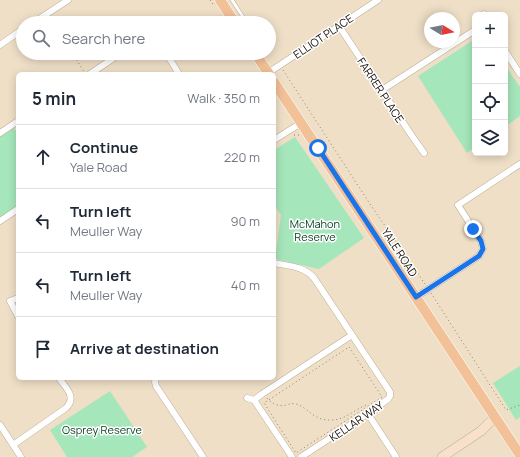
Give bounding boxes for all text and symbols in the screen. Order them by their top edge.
street label: ELLIOT PLACE [290,10,356,62]
north arrow [424,12,460,48]
map controls [472,12,508,156]
button: + [472,12,508,48]
search box [16,16,276,60]
icon: search [30,27,52,49]
text: Search here [62,28,145,49]
button: − [472,48,508,84]
street label: FARRER PLACE [354,55,408,125]
button: locate [472,84,508,120]
text: 5 min [32,87,76,110]
text: Walk · 350 m [187,89,260,107]
button: layers [472,120,508,156]
text: Continue [70,137,138,158]
route start [309,139,327,157]
icon: ahead [32,146,54,168]
text: 220 m [224,148,260,166]
text: Yale Road [70,158,127,176]
text: Turn left [70,201,132,222]
icon: left [32,210,54,232]
text: 90 m [230,212,260,230]
park label: McMahon Reserve [290,216,340,244]
route end [464,220,482,238]
text: Meuller Way [70,222,142,240]
street label: YALE ROAD [379,225,421,279]
text: Turn left [70,265,132,286]
icon: left [32,274,54,296]
text: 40 m [231,276,260,294]
text: Meuller Way [70,286,142,304]
icon: arrive [32,338,54,360]
text: Arrive at destination [70,338,219,359]
street label: KELLAR WAY [326,397,387,445]
park label: Osprey Reserve [62,422,142,437]

